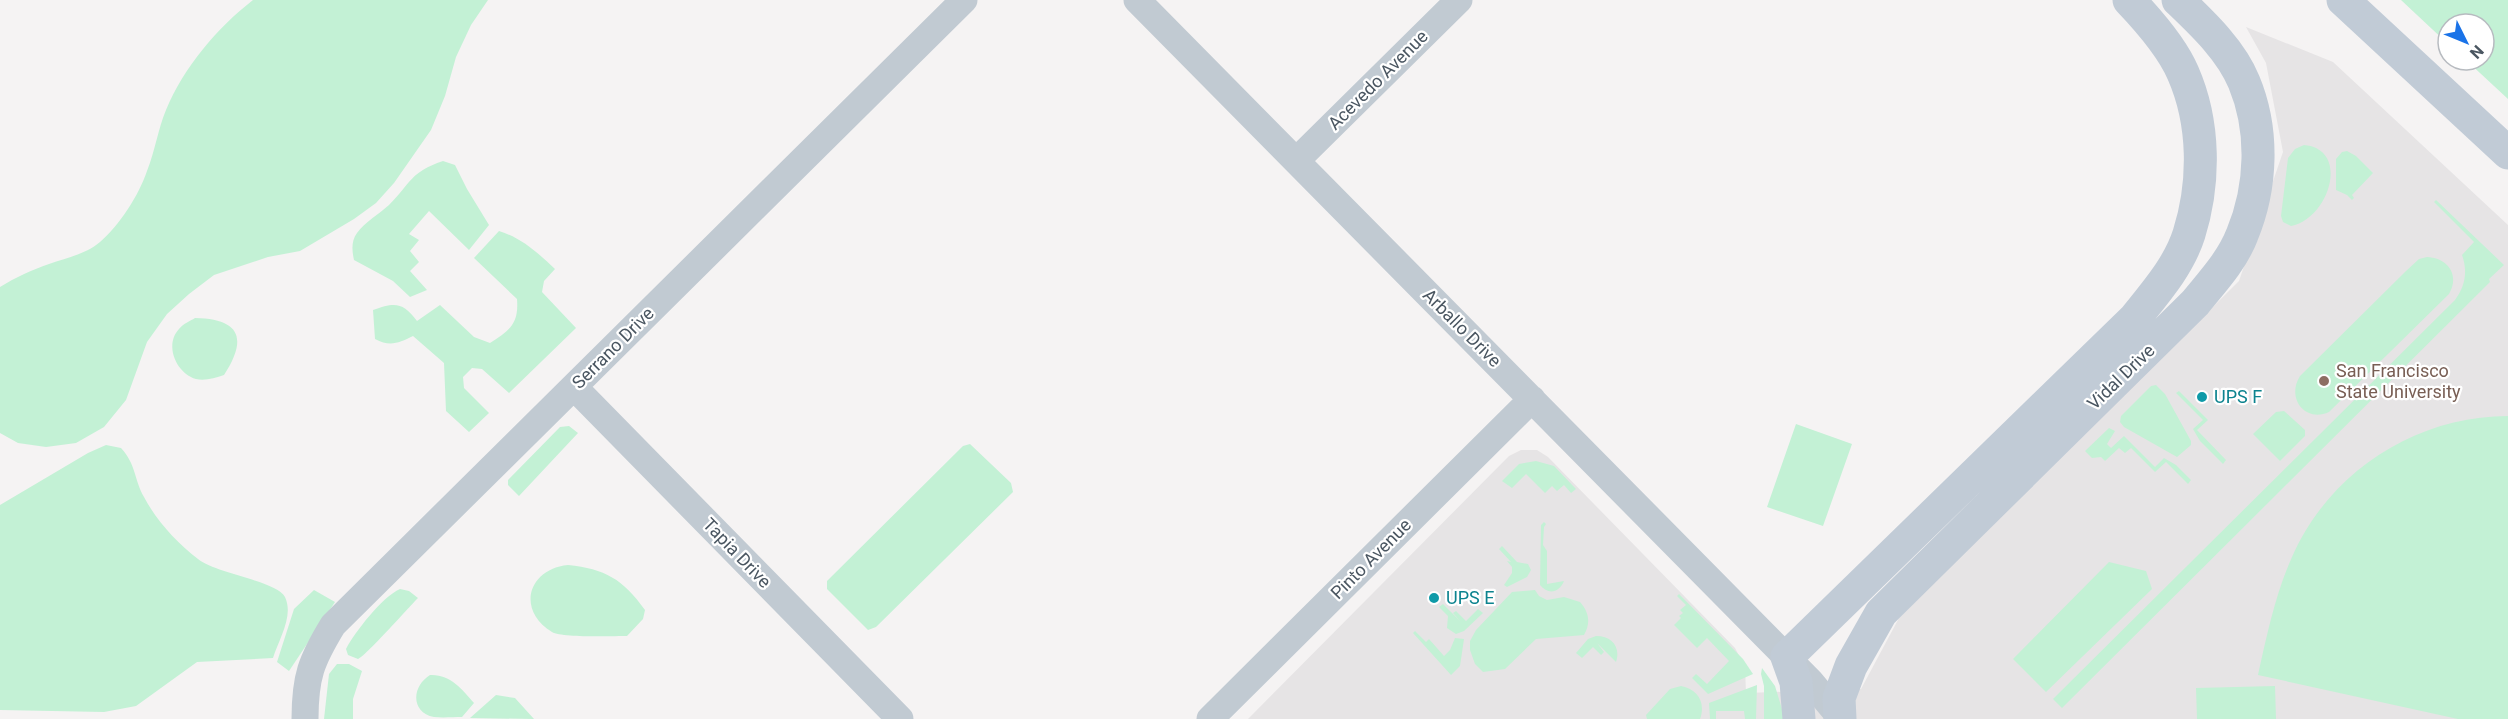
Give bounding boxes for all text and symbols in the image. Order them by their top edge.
north arrow [2436,12,2496,72]
street label: Acevedo Avenue [1323,25,1432,134]
text: N [2466,41,2487,62]
street label: Arballo Drive [1419,284,1506,371]
street label: Serrano Drive [567,302,658,393]
street label: Vidal Drive [2083,340,2159,414]
place label: San Francisco State University [2336,360,2461,402]
marker: San Francisco State University [2317,374,2331,388]
place label: UPS F [2214,386,2262,407]
marker: UPS F [2195,390,2209,404]
street label: Tapia Drive [699,513,776,592]
street label: Pinto Avenue [1326,514,1415,603]
place label: UPS E [1446,587,1494,608]
marker: UPS E [1427,591,1441,605]

